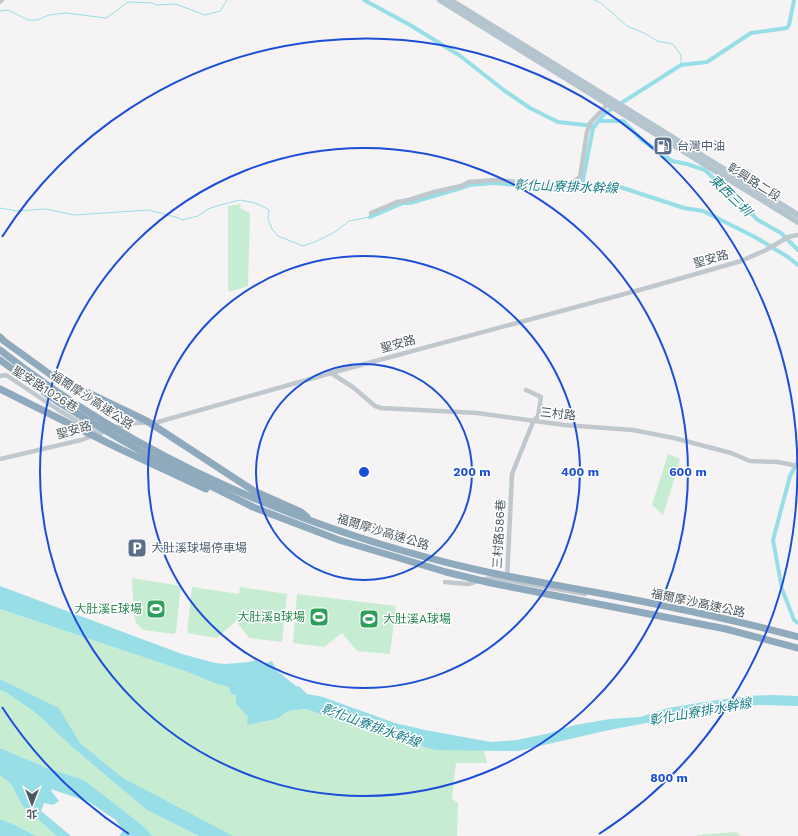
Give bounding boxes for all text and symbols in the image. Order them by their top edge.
fuel station icon: 台灣中油 [652,135,674,157]
place label: 台灣中油 [677,139,725,153]
street label: 彰興路二段 [725,160,783,204]
water label: 東西三圳 [707,172,756,220]
water label: 彰化山寮排水幹線 [514,177,620,196]
street label: 聖安路 [692,247,730,271]
street label: 聖安路 [379,333,417,355]
street label: 聖安路1026巷 [10,363,80,415]
street label: 福爾摩沙高速公路 [48,368,136,432]
street label: 三村路 [539,405,577,423]
street label: 聖安路 [55,418,93,442]
centre of rings [357,465,371,479]
text: 200 m [453,465,491,479]
text: 400 m [561,465,599,479]
text: 600 m [669,465,707,479]
street label: 三村路586巷 [490,499,508,569]
street label: 福爾摩沙高速公路 [335,511,431,553]
parking icon: 大肚溪球場停車場 [126,537,148,559]
place label: 大肚溪球場停車場 [151,541,247,555]
street label: 福爾摩沙高速公路 [650,586,746,620]
sports icon: 大肚溪E球場 [145,598,167,620]
place label: 大肚溪E球場 [74,602,142,616]
sports icon: 大肚溪B球場 [308,606,330,628]
sports icon: 大肚溪A球場 [358,608,380,630]
place label: 大肚溪B球場 [237,610,305,624]
place label: 大肚溪A球場 [383,612,451,626]
water label: 彰化山寮排水幹線 [648,695,755,728]
water label: 彰化山寮排水幹線 [319,701,424,751]
text: 800 m [650,771,688,785]
north arrow [12,784,52,824]
text: 北 [27,807,38,820]

